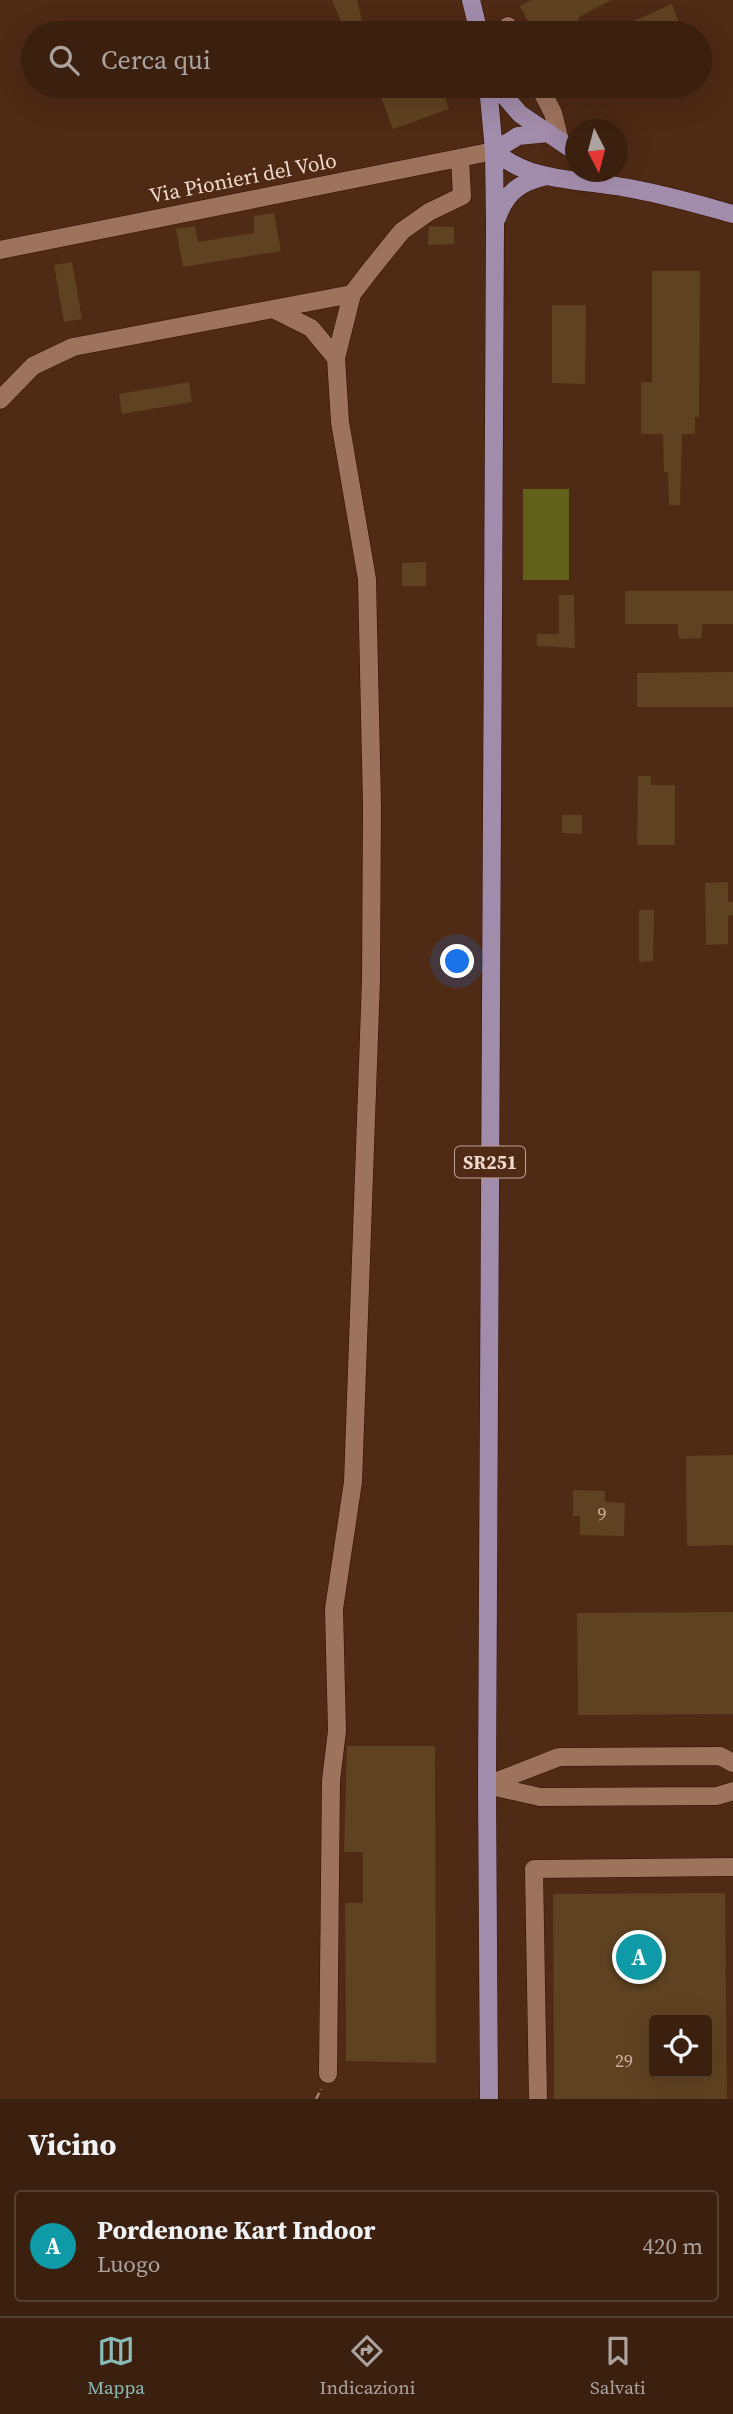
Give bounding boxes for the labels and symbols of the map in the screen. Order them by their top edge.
north arrow [565,119,628,182]
street label: Via Pionieri del Volo [147,145,339,210]
your location [440,944,474,978]
road number: SR251 [455,1146,525,1178]
house number: 9 [598,1501,607,1526]
pin: A [616,1931,662,1983]
house number: 29 [615,2048,633,2073]

